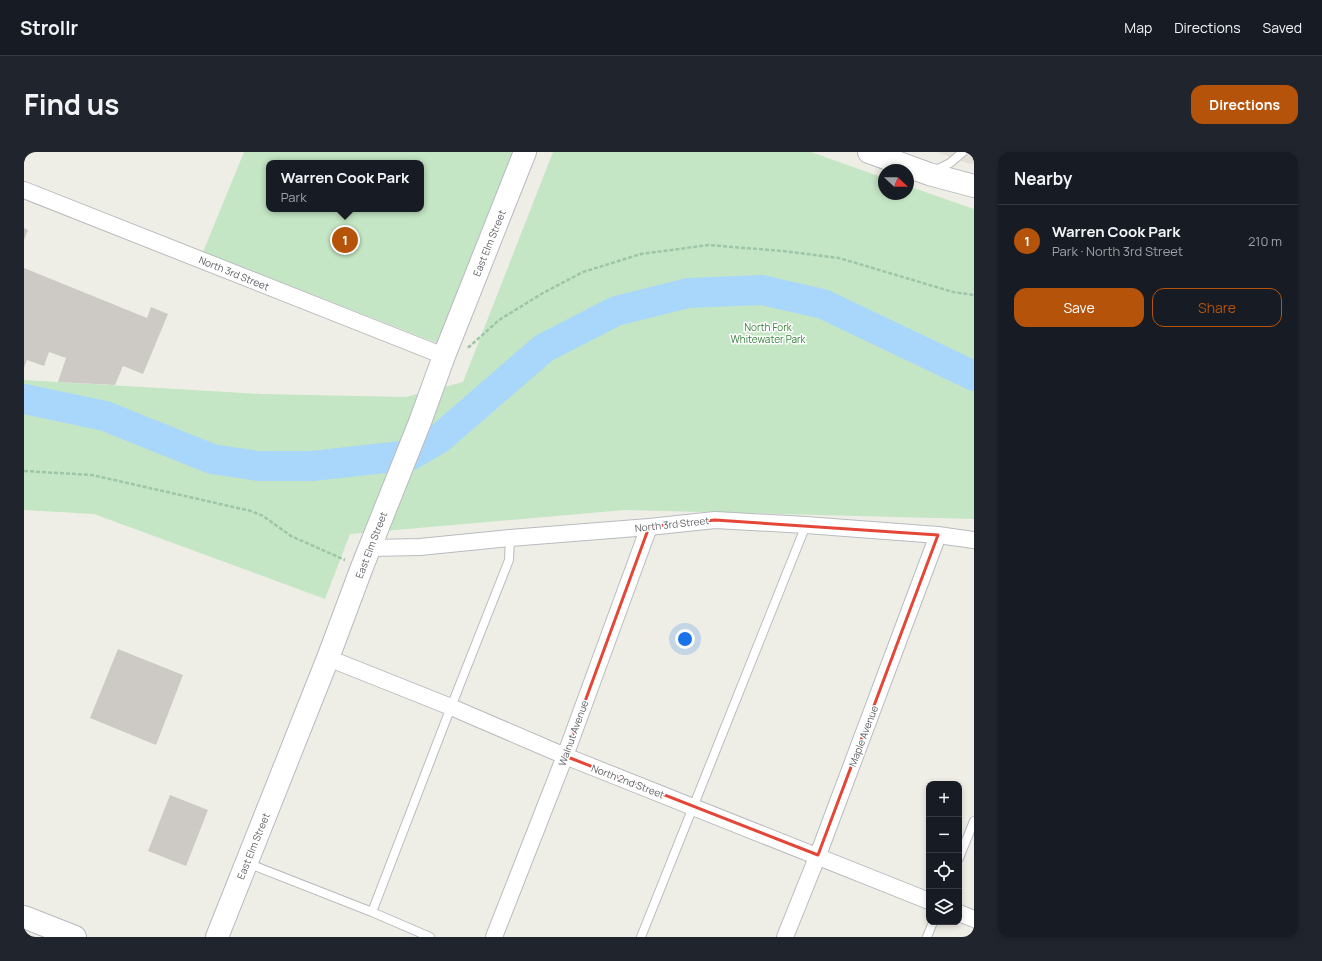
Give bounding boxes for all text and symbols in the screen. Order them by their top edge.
text: Strollr [20,15,78,41]
text: Map [1124,18,1152,37]
text: Directions [1174,18,1241,37]
text: Saved [1263,18,1302,37]
text: Find us [24,85,119,123]
button: Directions [1191,85,1298,124]
popup [266,160,424,212]
north arrow [878,164,914,200]
text: Warren Cook Park [281,167,409,188]
text: Nearby [1014,167,1072,190]
text: Park [281,188,307,206]
street label: East Elm Street [469,208,509,278]
text: Warren Cook Park [1052,221,1180,242]
pin: 1 [332,225,358,255]
text: 1 [1024,232,1030,250]
text: 210 m [1248,232,1282,250]
text: Park · North 3rd Street [1052,242,1183,260]
street label: North 3rd Street [197,253,271,293]
button: Save [1014,288,1144,327]
button: Share [1152,288,1282,327]
park label: North Fork Whitewater Park [730,320,807,346]
street label: East Elm Street [352,510,390,580]
street label: North 3rd Street [634,513,710,535]
your location [675,629,695,649]
street label: Walnut Avenue [555,698,591,768]
street label: Maple Avenue [845,703,881,769]
street label: North 2nd Street [589,761,667,801]
map controls [926,781,962,925]
button: + [926,781,962,817]
street label: East Elm Street [233,811,273,881]
button: − [926,817,962,853]
button: locate [926,853,962,889]
button: layers [926,889,962,925]

